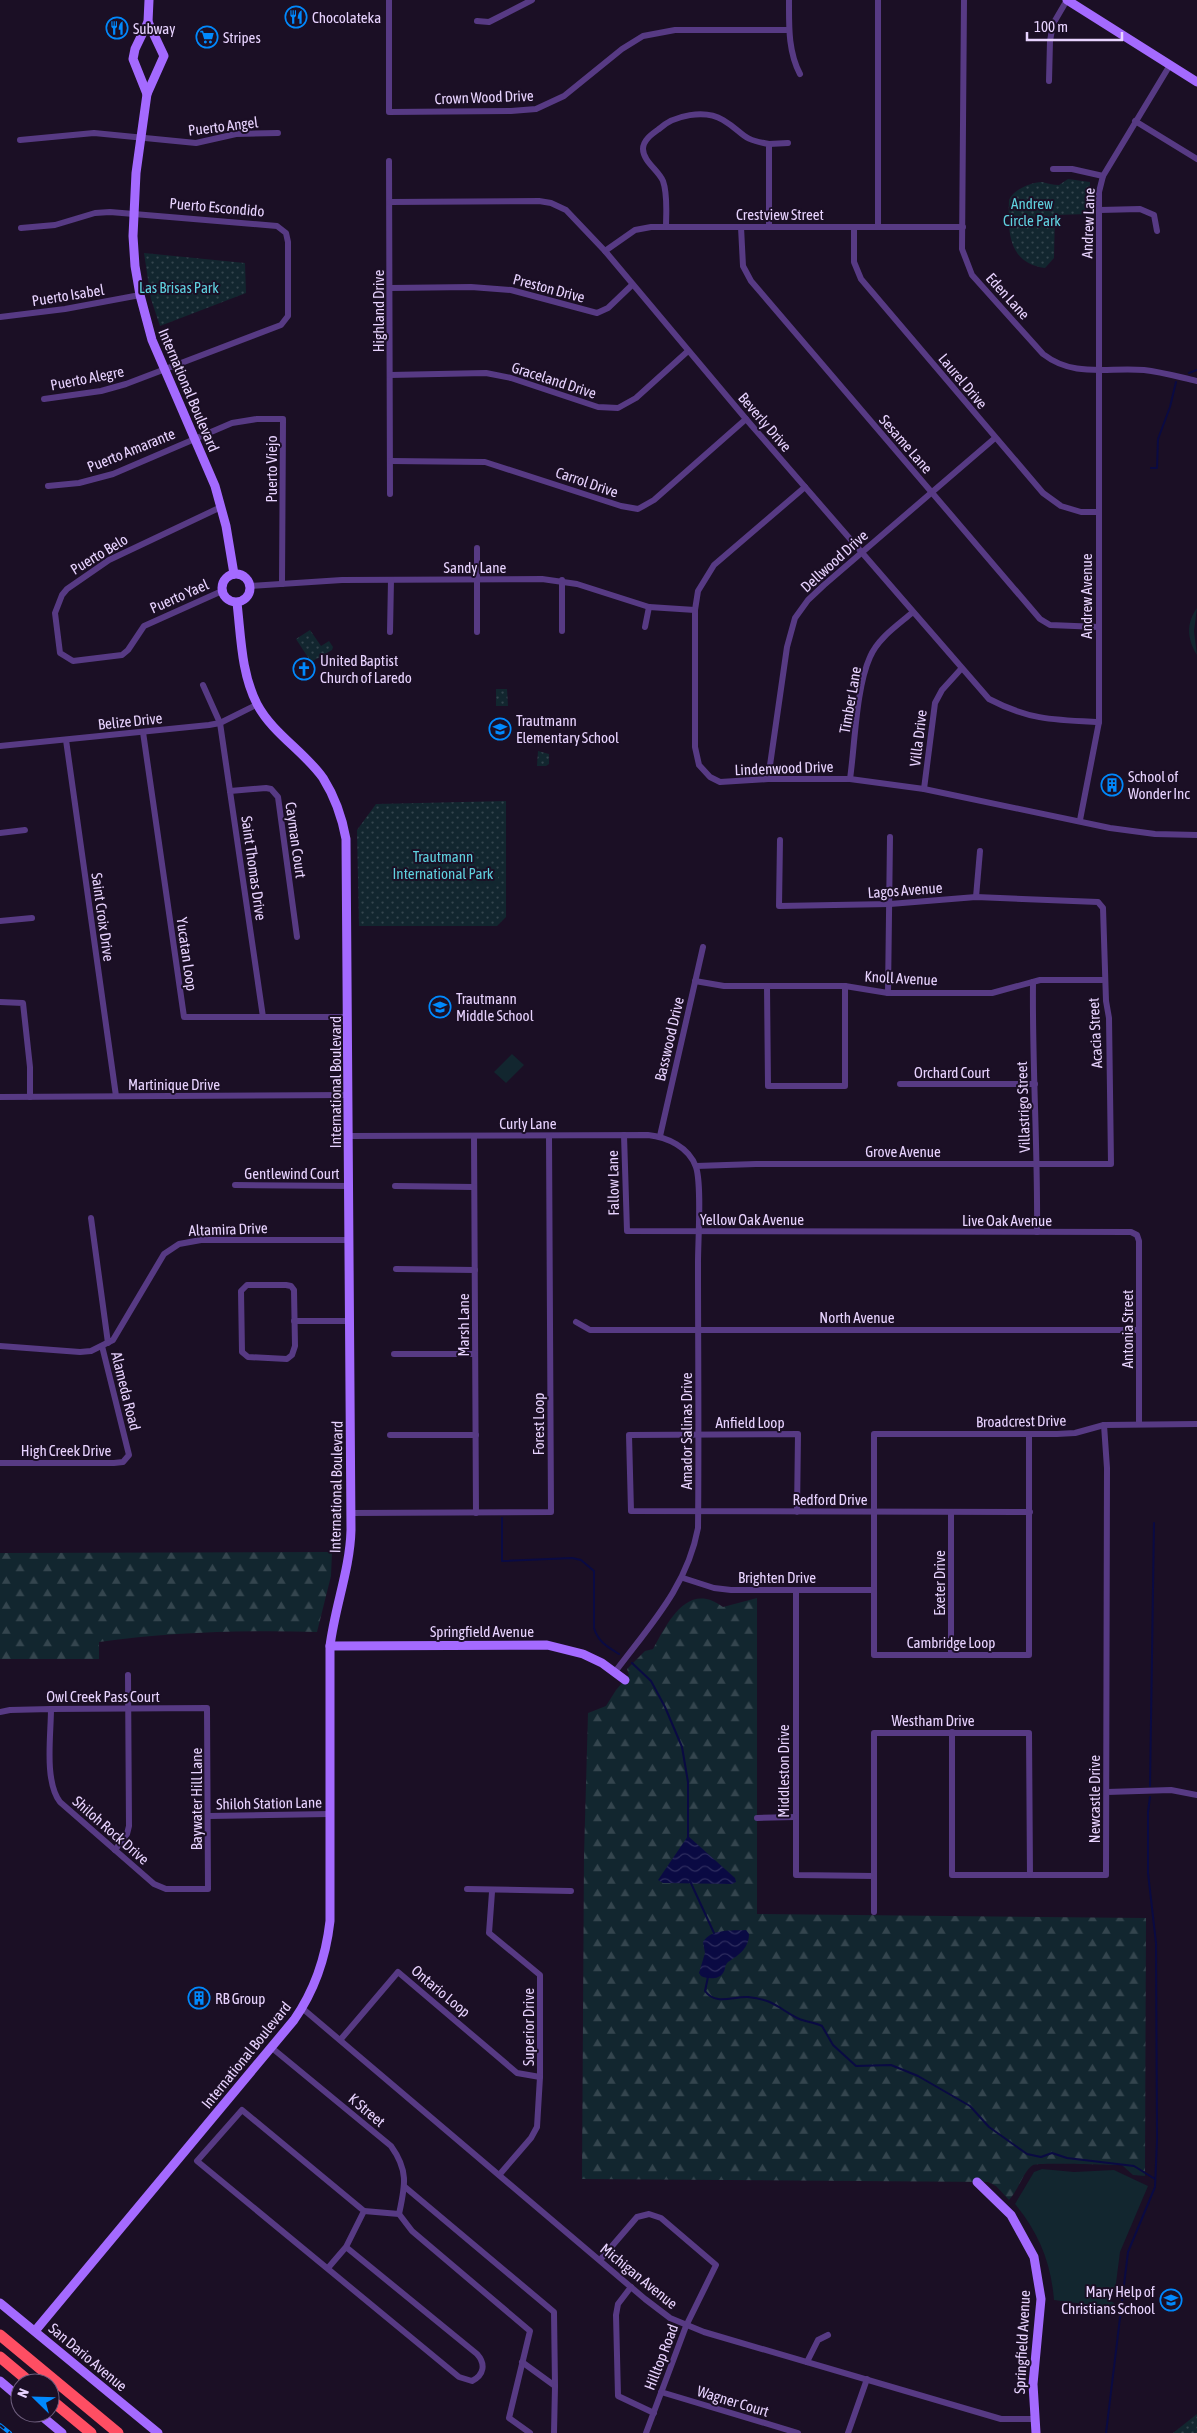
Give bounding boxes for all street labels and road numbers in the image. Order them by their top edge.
street label: Crown Wood Drive [434,87,534,107]
street label: Puerto Angel [187,113,259,139]
street label: Andrew Lane [1078,187,1098,259]
street label: Puerto Escondido [169,194,265,220]
street label: Crestview Street [736,206,824,223]
street label: Eden Lane [983,269,1033,323]
street label: Highland Drive [370,270,387,352]
street label: Preston Drive [511,270,587,306]
street label: Puerto Isabel [31,281,105,309]
street label: International Boulevard [155,326,223,454]
street label: Laurel Drive [935,350,991,412]
street label: Graceland Drive [510,358,599,402]
street label: Puerto Alegre [49,363,125,393]
street label: Beverly Drive [735,389,795,455]
street label: Sesame Lane [876,411,936,477]
street label: Puerto Amarante [84,425,178,475]
street label: Puerto Viejo [263,435,280,503]
street label: Carrol Drive [554,463,621,501]
street label: Dellwood Drive [797,526,871,595]
street label: Puerto Belo [67,530,131,578]
street label: Andrew Avenue [1078,553,1095,639]
street label: Sandy Lane [444,559,507,576]
street label: Puerto Yael [147,576,211,616]
street label: Timber Lane [836,665,864,735]
street label: Belize Drive [97,709,163,733]
street label: Villa Drive [906,709,930,767]
street label: Lindenwood Drive [734,758,834,778]
street label: Cayman Court [282,801,310,879]
street label: Saint Thomas Drive [238,815,270,921]
street label: Saint Croix Drive [88,872,118,963]
street label: Lagos Avenue [867,879,943,901]
street label: Yucatan Loop [173,916,201,992]
street label: Knoll Avenue [864,968,938,988]
street label: Basswood Drive [651,995,687,1083]
street label: Acacia Street [1085,997,1105,1069]
street label: International Boulevard [327,1016,344,1148]
street label: Villastrigo Street [1013,1061,1033,1153]
street label: Orchard Court [914,1064,990,1081]
street label: Martinique Drive [128,1076,220,1093]
street label: Curly Lane [499,1115,557,1132]
street label: Grove Avenue [865,1143,941,1160]
street label: Fallow Lane [604,1150,622,1216]
street label: Gentlewind Court [244,1165,340,1182]
street label: Yellow Oak Avenue [700,1211,804,1228]
street label: Live Oak Avenue [962,1212,1052,1229]
street label: Altamira Drive [188,1219,268,1239]
street label: Antonia Street [1119,1290,1136,1368]
street label: Marsh Lane [455,1293,472,1356]
street label: North Avenue [819,1309,895,1326]
street label: Alameda Road [108,1350,144,1432]
street label: Amador Salinas Drive [678,1372,695,1490]
street label: Forest Loop [530,1393,547,1455]
street label: Broadcrest Drive [976,1412,1066,1430]
street label: Anfield Loop [715,1414,785,1431]
street label: International Boulevard [326,1421,346,1553]
street label: High Creek Drive [21,1442,111,1459]
street label: Redford Drive [792,1491,868,1508]
street label: Exeter Drive [931,1550,948,1616]
street label: Brighten Drive [738,1569,816,1586]
street label: Springfield Avenue [430,1623,534,1640]
street label: Cambridge Loop [907,1634,995,1651]
street label: Owl Creek Pass Court [46,1688,160,1705]
street label: Westham Drive [891,1712,975,1729]
street label: Middleston Drive [775,1724,792,1818]
street label: Baywater Hill Lane [188,1748,205,1850]
street label: Newcastle Drive [1086,1755,1103,1843]
street label: Shiloh Rock Drive [70,1792,153,1868]
street label: Shiloh Station Lane [216,1794,322,1812]
street label: Ontario Loop [408,1962,474,2020]
street label: Superior Drive [520,1988,537,2066]
street label: International Boulevard [198,1998,294,2112]
street label: K Street [345,2090,389,2130]
street label: Michigan Avenue [597,2240,681,2312]
street label: Springfield Avenue [1011,2289,1033,2394]
street label: San Dario Avenue [46,2319,131,2395]
street label: Hilltop Road [641,2322,681,2392]
street label: Wagner Court [695,2382,771,2420]

